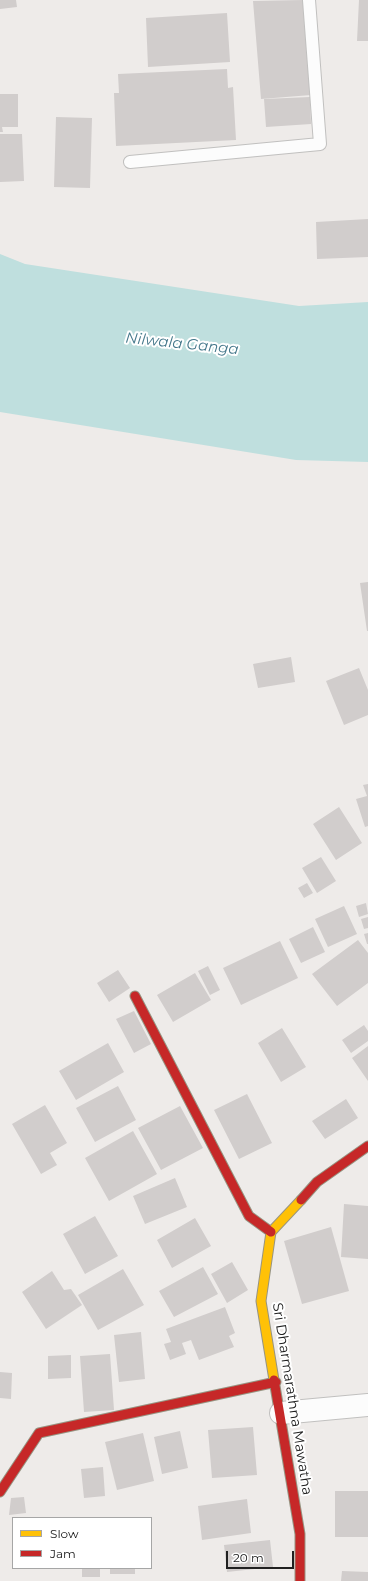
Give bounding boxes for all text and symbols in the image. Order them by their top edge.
water label: Nilwala Ganga [124,329,240,359]
street label: Sri Dharmarathna Mawatha [268,1302,316,1496]
legend [12,1517,152,1569]
text: Slow [50,1526,79,1541]
scale bar [228,1543,296,1569]
text: Jam [50,1546,76,1561]
text: 20 m [233,1550,264,1565]

